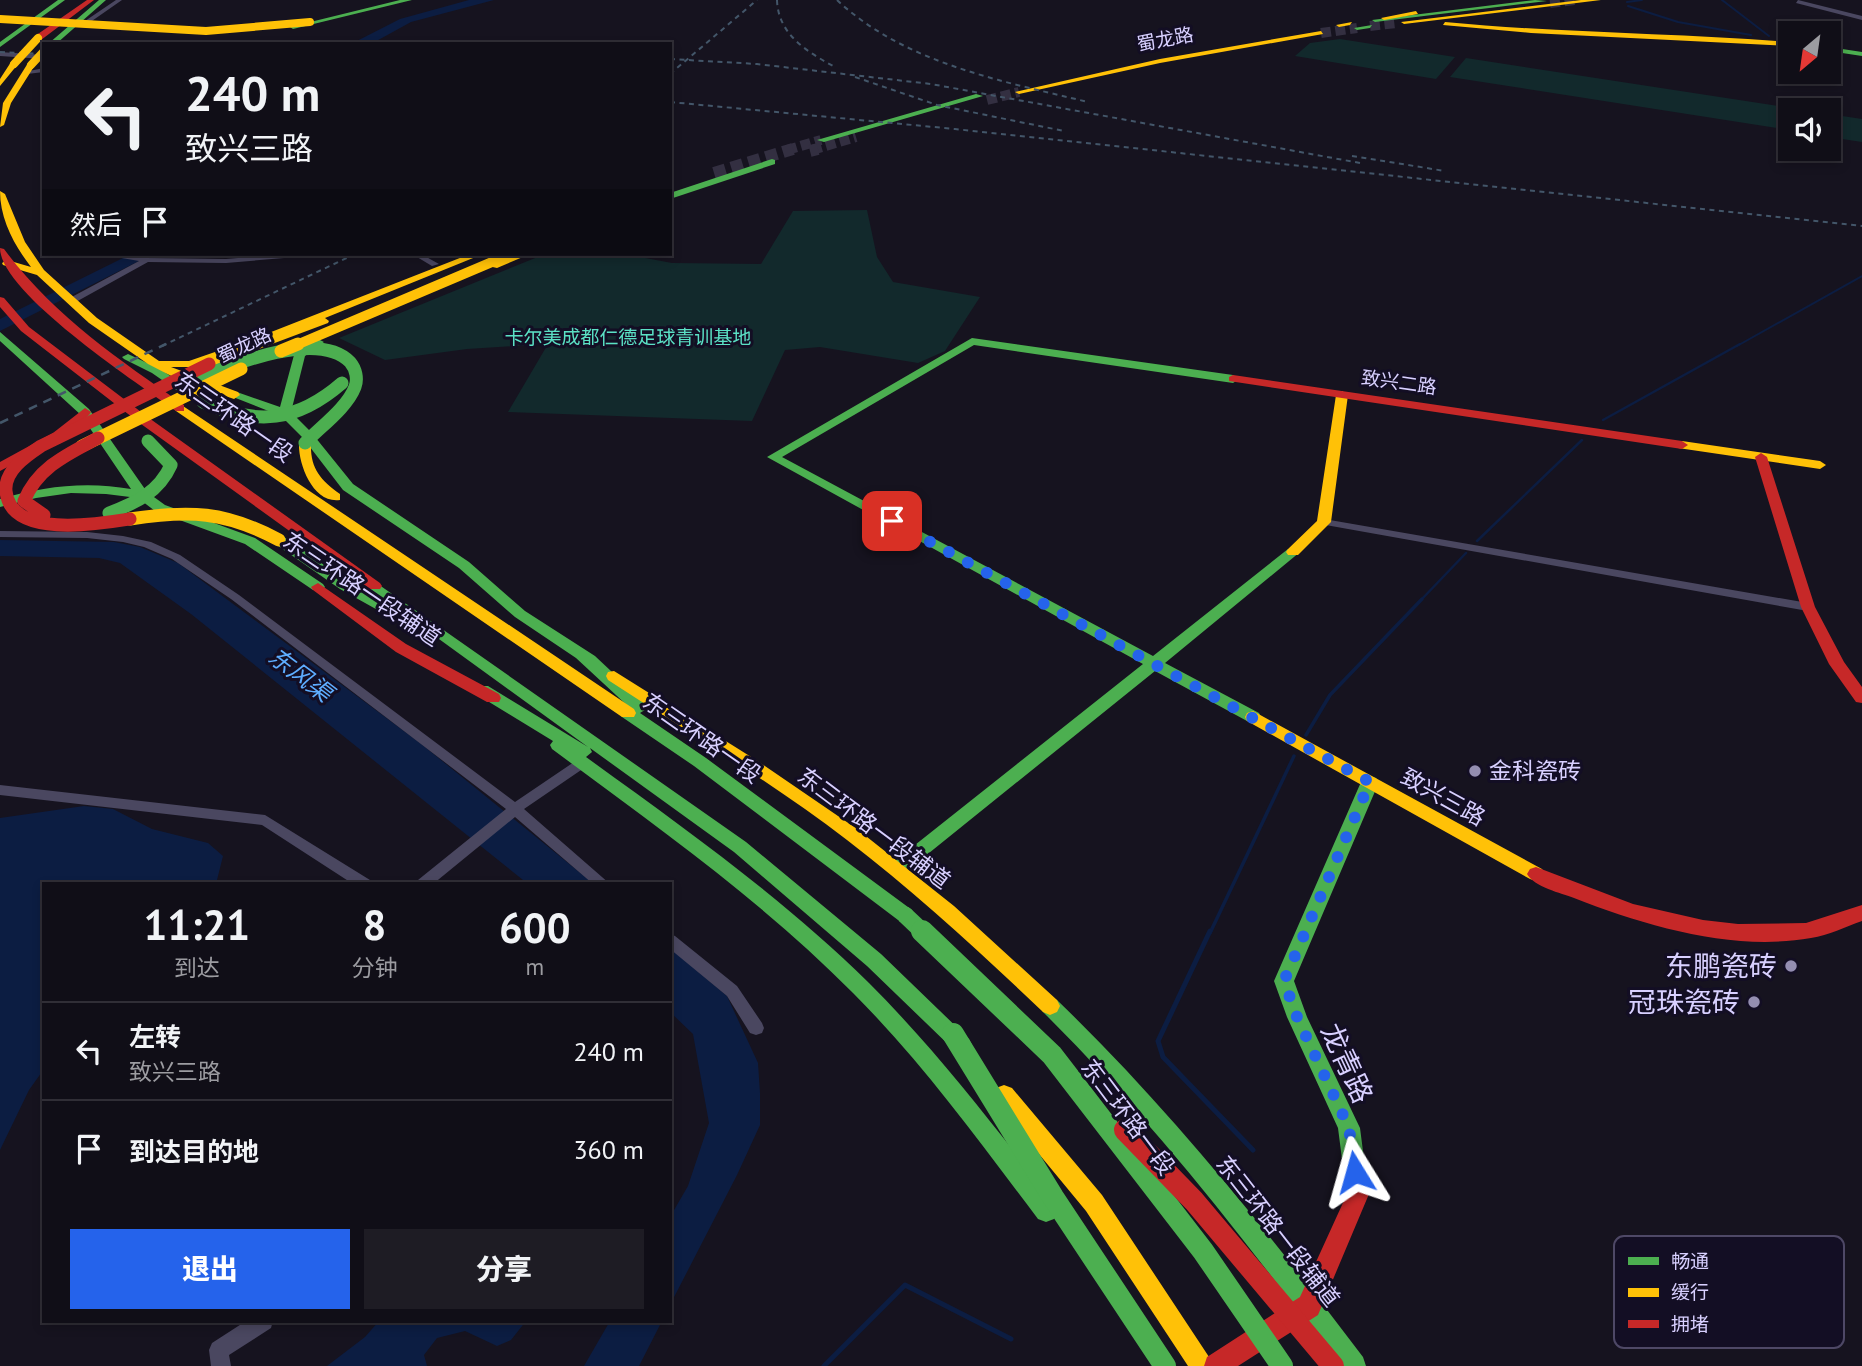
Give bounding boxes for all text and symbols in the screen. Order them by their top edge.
north arrow [1778,21,1841,84]
map controls [1778,21,1841,161]
street label: 蜀龙路 [1135,22,1195,56]
text: 240 m [185,61,320,125]
icon: left [70,70,161,161]
button: sound [1778,98,1841,161]
text: 致兴三路 [185,127,313,169]
icon: arrive [136,203,174,241]
text: 然后 [70,208,122,241]
street label: 蜀龙路 [213,322,275,368]
park label: 卡尔美成都仁德足球青训基地 [504,325,752,349]
street label: 东三环路一段 [169,365,299,468]
street label: 致兴二路 [1360,365,1438,399]
pin [862,491,922,551]
icon: arrive [873,502,911,540]
street label: 东三环路一段辅道 [278,525,447,652]
water label: 东风渠 [262,641,341,710]
street label: 东三环路一段 [637,686,767,789]
place label: 金科瓷砖 [1489,756,1581,785]
street label: 东三环路一段辅道 [792,761,957,895]
street label: 致兴三路 [1396,762,1491,832]
marker: 金科瓷砖 [1467,763,1483,779]
text: 11:21 [143,897,250,952]
text: 8 [363,897,386,952]
text: 600 [499,900,570,955]
place label: 东鹏瓷砖 [1665,947,1777,984]
text: m [525,952,544,981]
text: 到达 [174,953,220,982]
text: 分钟 [352,953,398,982]
marker: 东鹏瓷砖 [1783,958,1799,974]
place label: 冠珠瓷砖 [1628,983,1740,1020]
marker: 冠珠瓷砖 [1746,994,1762,1010]
street label: 龙青路 [1313,1017,1382,1109]
text: 左转 [129,1020,181,1053]
icon: left [70,1032,108,1070]
text: 240 m [573,1035,644,1068]
street label: 东三环路一段 [1075,1053,1182,1181]
text: 致兴三路 [129,1057,221,1086]
icon: arrive [70,1130,108,1168]
text: 360 m [573,1133,644,1166]
text: 到达目的地 [129,1135,259,1168]
position arrow [1318,1135,1392,1209]
street label: 东三环路一段辅道 [1210,1149,1346,1312]
button: 退出 [70,1229,350,1309]
button: 分享 [364,1229,644,1309]
legend [1614,1236,1844,1348]
text: 畅通 [1671,1249,1709,1273]
text: 缓行 [1671,1280,1709,1304]
text: 拥堵 [1671,1312,1709,1336]

